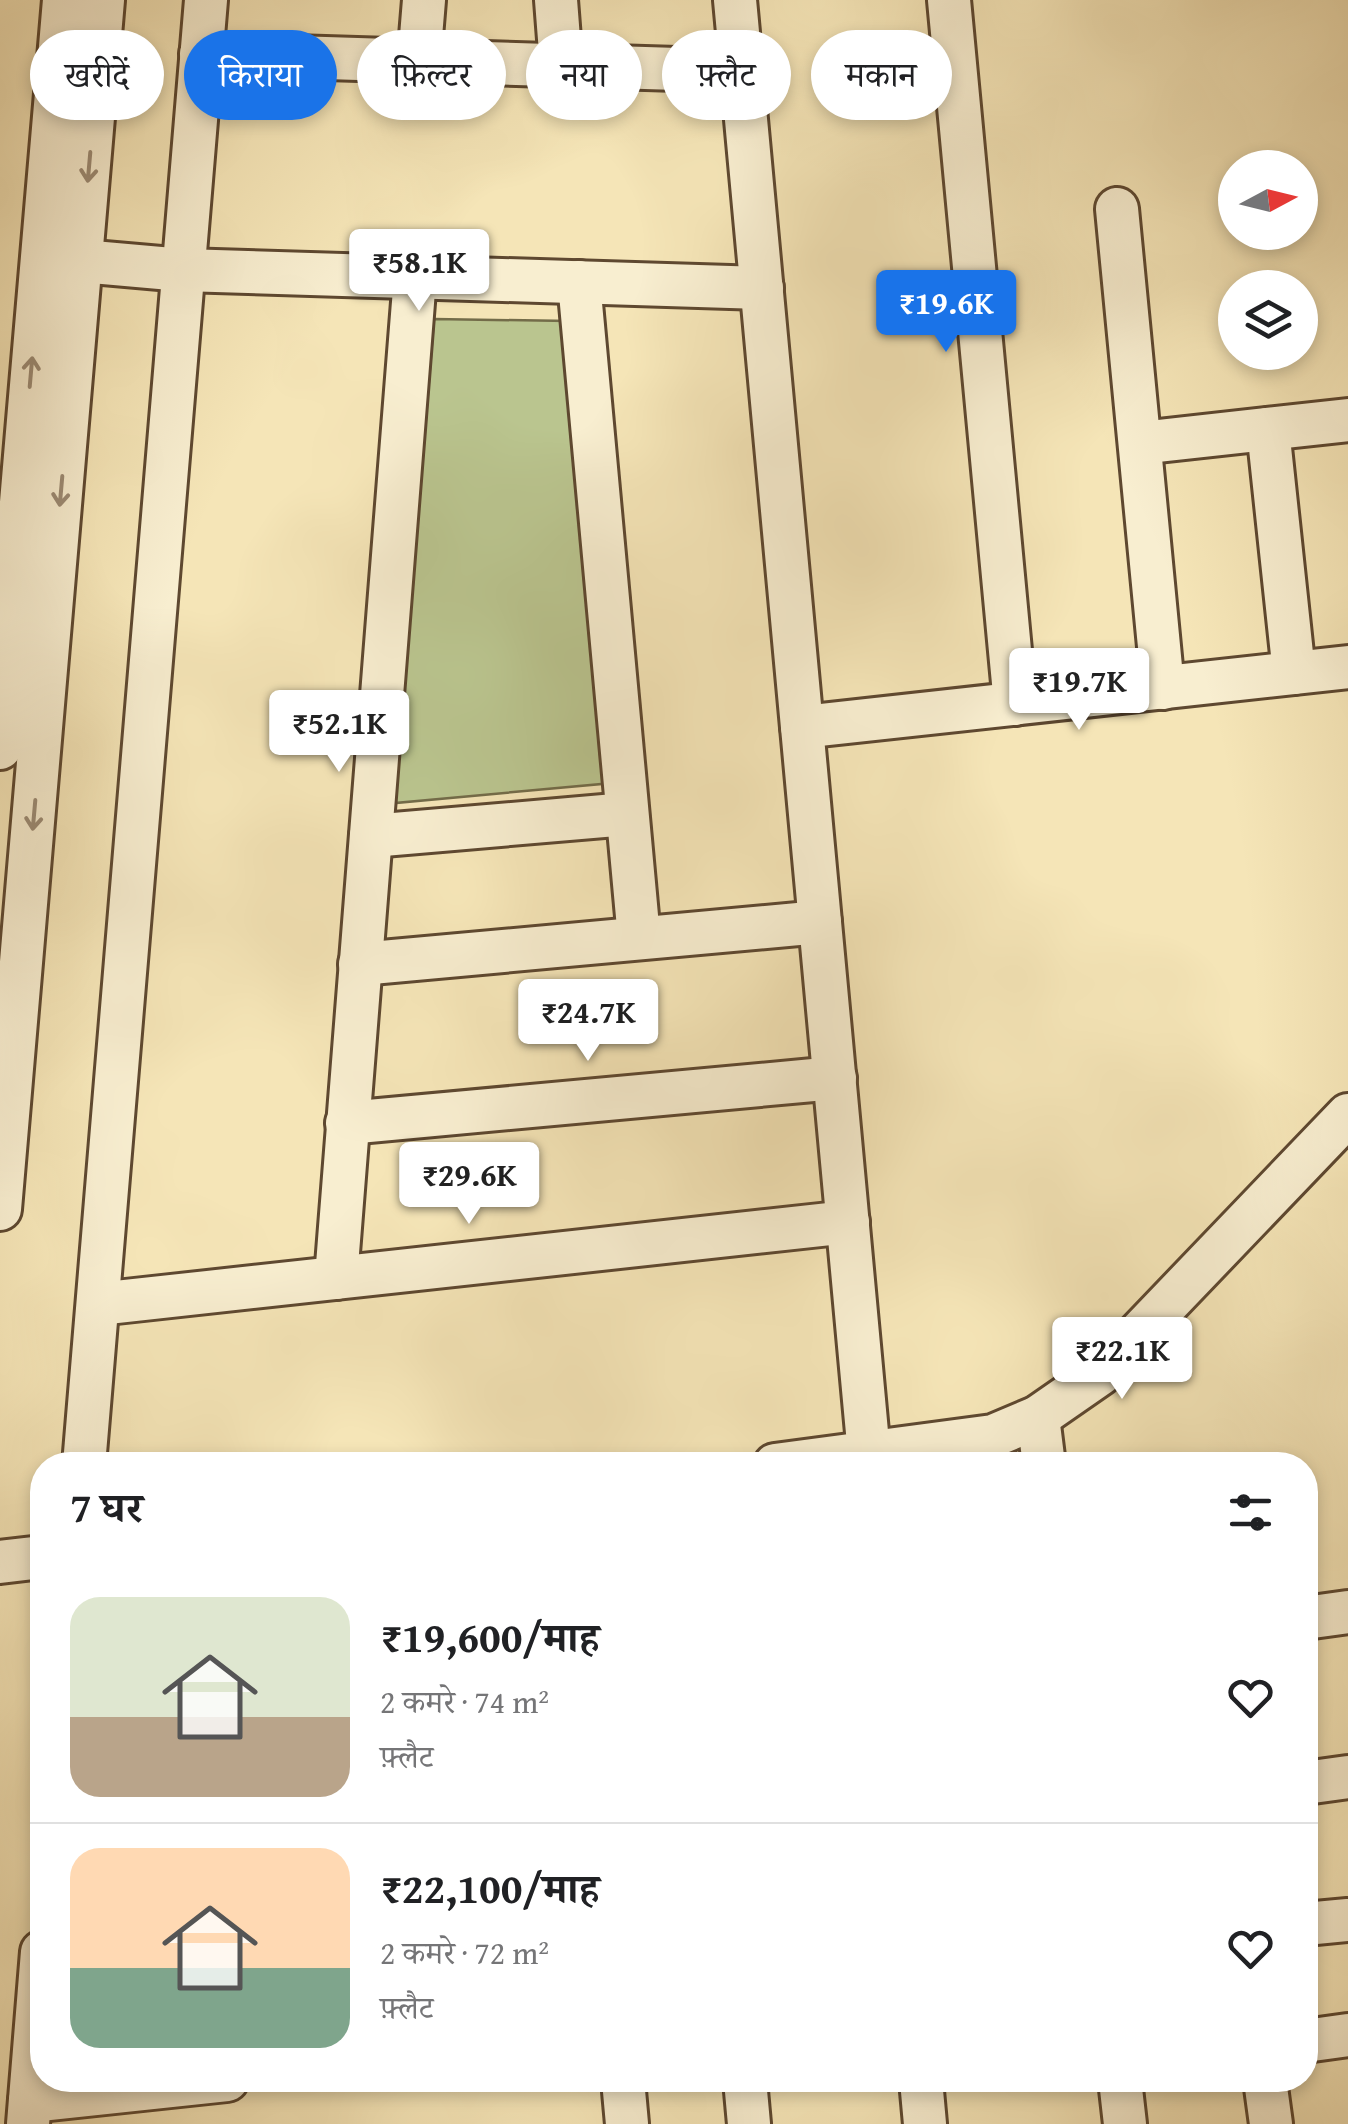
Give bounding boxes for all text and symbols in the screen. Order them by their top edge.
chip: खरीदें [30,30,164,120]
chip: किराया [184,30,337,120]
chip: फ़िल्टर [357,30,506,120]
chip: नया [526,30,642,120]
chip: फ़्लैट [662,30,791,120]
chip: मकान [811,30,952,120]
one-way arrow [79,150,98,182]
north arrow [1218,150,1318,250]
map controls [1218,150,1318,370]
pin: ₹58.1K [338,229,500,314]
text: ₹58.1K [371,238,467,285]
pin: ₹19.6K [865,270,1027,355]
button: layers [1218,270,1318,370]
text: ₹19.6K [898,279,994,326]
one-way arrow [22,356,41,389]
one-way arrow [52,474,71,506]
pin: ₹19.7K [998,648,1160,733]
text: ₹19.7K [1031,657,1127,704]
pin: ₹52.1K [258,690,420,775]
text: ₹52.1K [291,699,387,746]
one-way arrow [24,798,43,830]
pin: ₹24.7K [507,979,669,1064]
text: ₹24.7K [540,988,636,1035]
pin: ₹29.6K [388,1142,550,1227]
text: ₹29.6K [421,1151,517,1198]
pin: ₹22.1K [1041,1317,1203,1402]
text: ₹22.1K [1074,1326,1170,1373]
text: 7 घर [70,1476,143,1537]
icon: filters [1223,1485,1278,1540]
text: ₹19,600/माह [380,1606,599,1667]
icon: home [150,1637,270,1757]
icon: heart [1223,1670,1278,1725]
text: 2 कमरे · 74 m² [380,1678,549,1725]
text: फ़्लैट [380,1733,433,1780]
text: ₹22,100/माह [380,1857,599,1918]
icon: home [150,1888,270,2008]
icon: heart [1223,1921,1278,1976]
text: 2 कमरे · 72 m² [380,1929,549,1976]
text: फ़्लैट [380,1984,433,2031]

